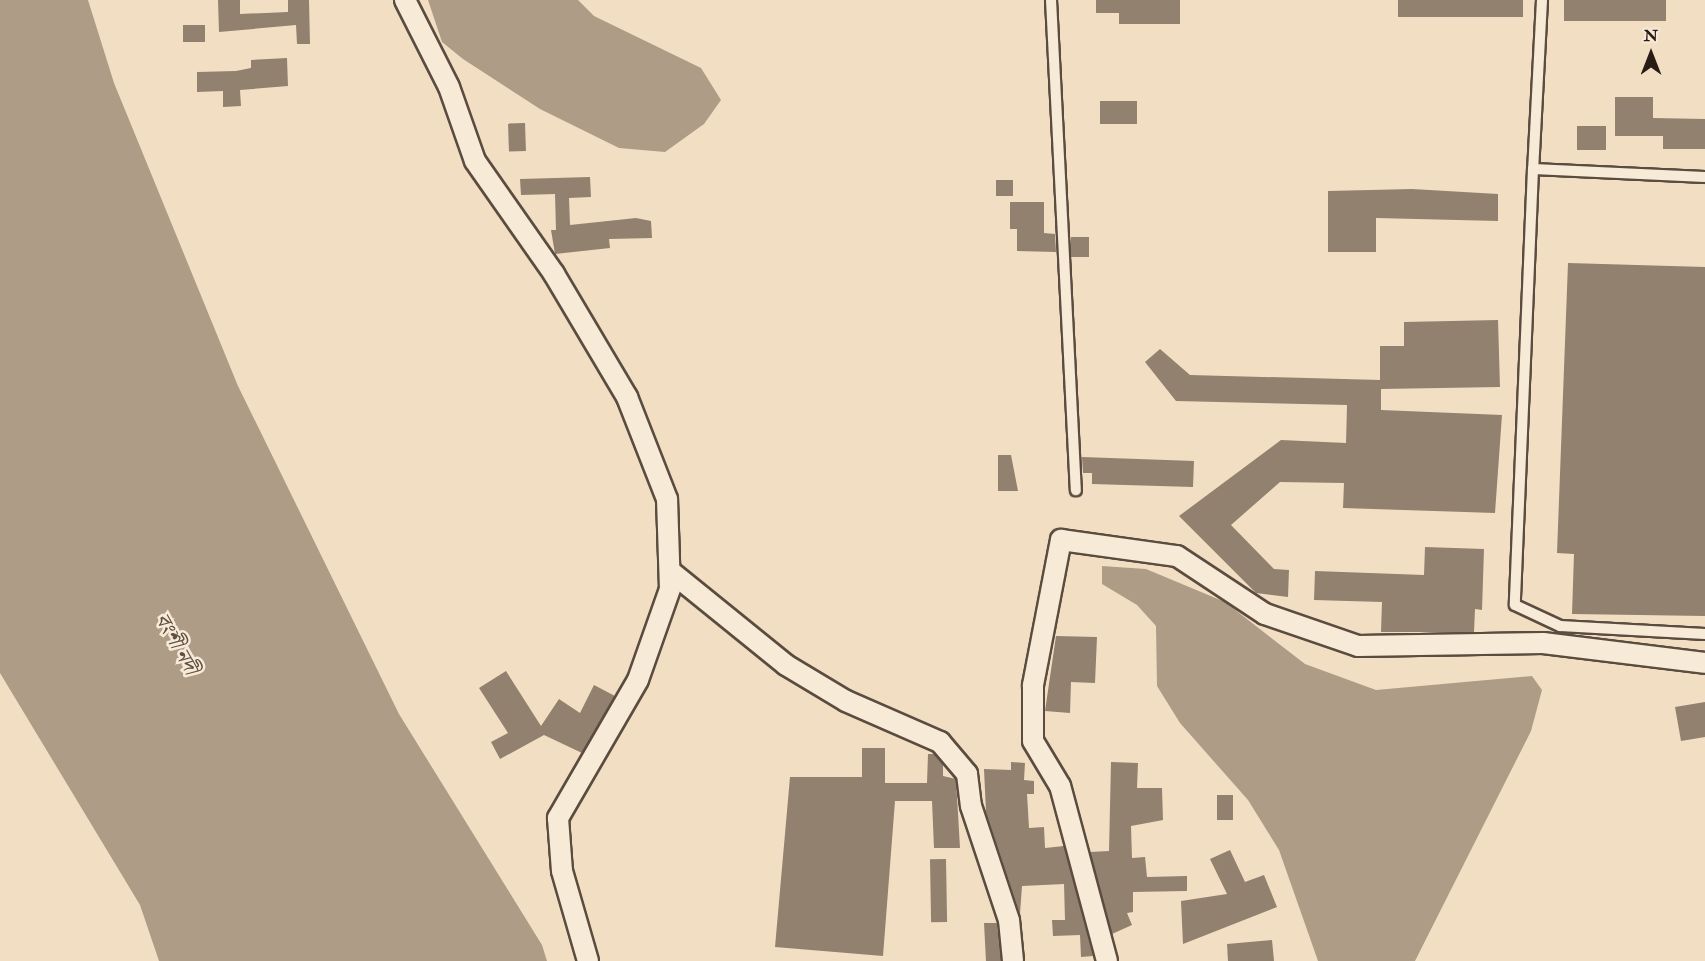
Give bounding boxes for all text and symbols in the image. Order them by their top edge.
north arrow [1621,24,1681,84]
text: N [1644,26,1658,46]
water label: বংশী নদী [149,609,203,679]

